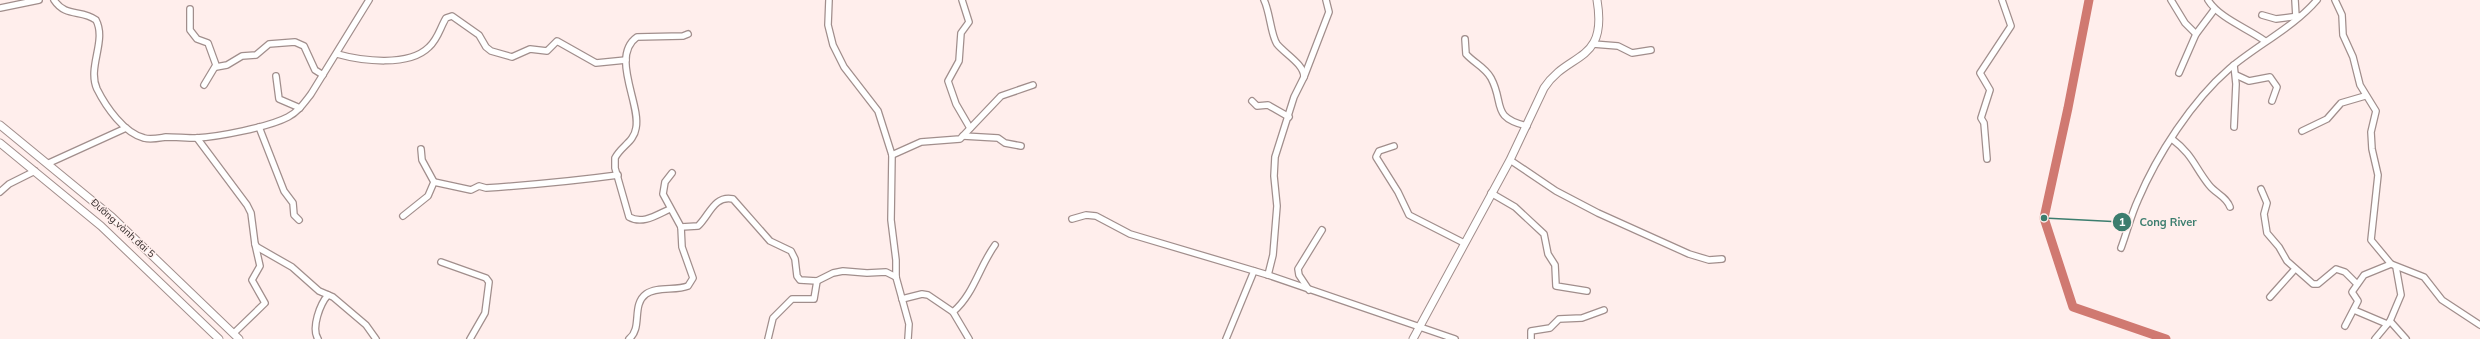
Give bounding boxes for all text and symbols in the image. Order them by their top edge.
street label: Đường vành đai 5 [88,196,158,260]
callout: Cong River [2112,211,2205,234]
text: 1 [2118,214,2126,229]
text: Cong River [2140,215,2197,229]

